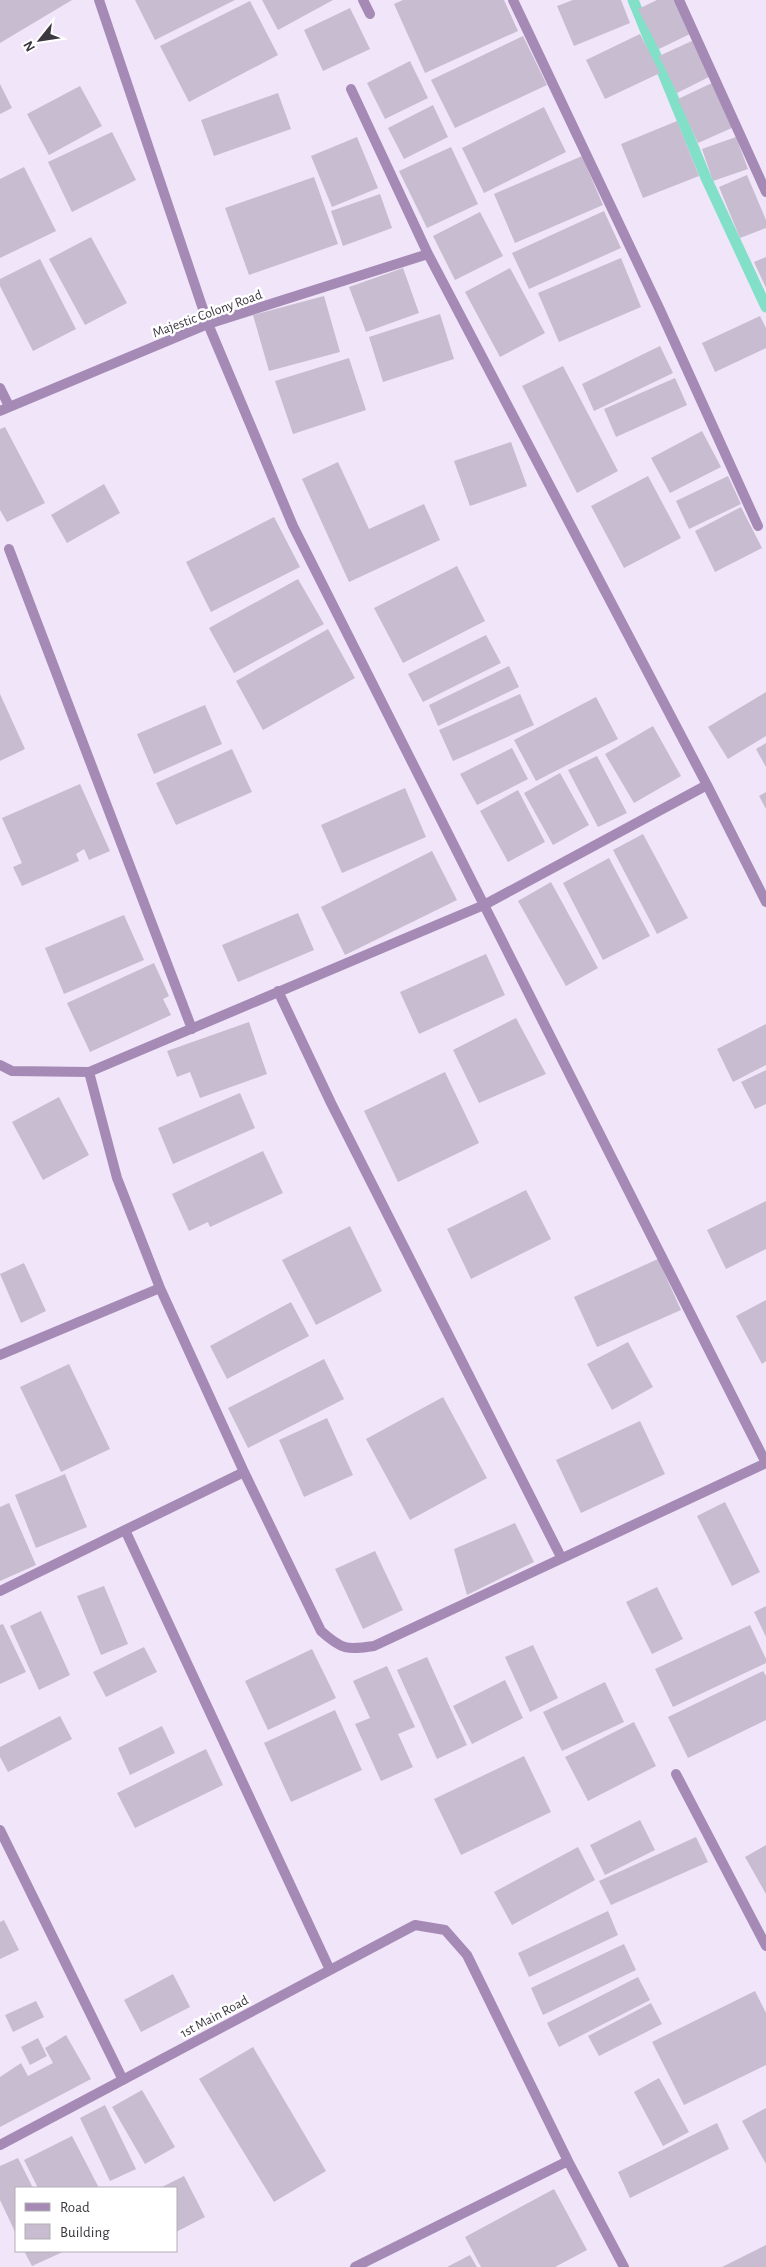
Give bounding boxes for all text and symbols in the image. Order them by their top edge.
north arrow [15,15,65,65]
text: N [21,38,38,54]
street label: Majestic Colony Road [151,288,264,340]
street label: 1st Main Road [178,1993,251,2041]
legend [15,2187,178,2252]
text: Road [60,2200,90,2215]
text: Building [60,2225,110,2240]

